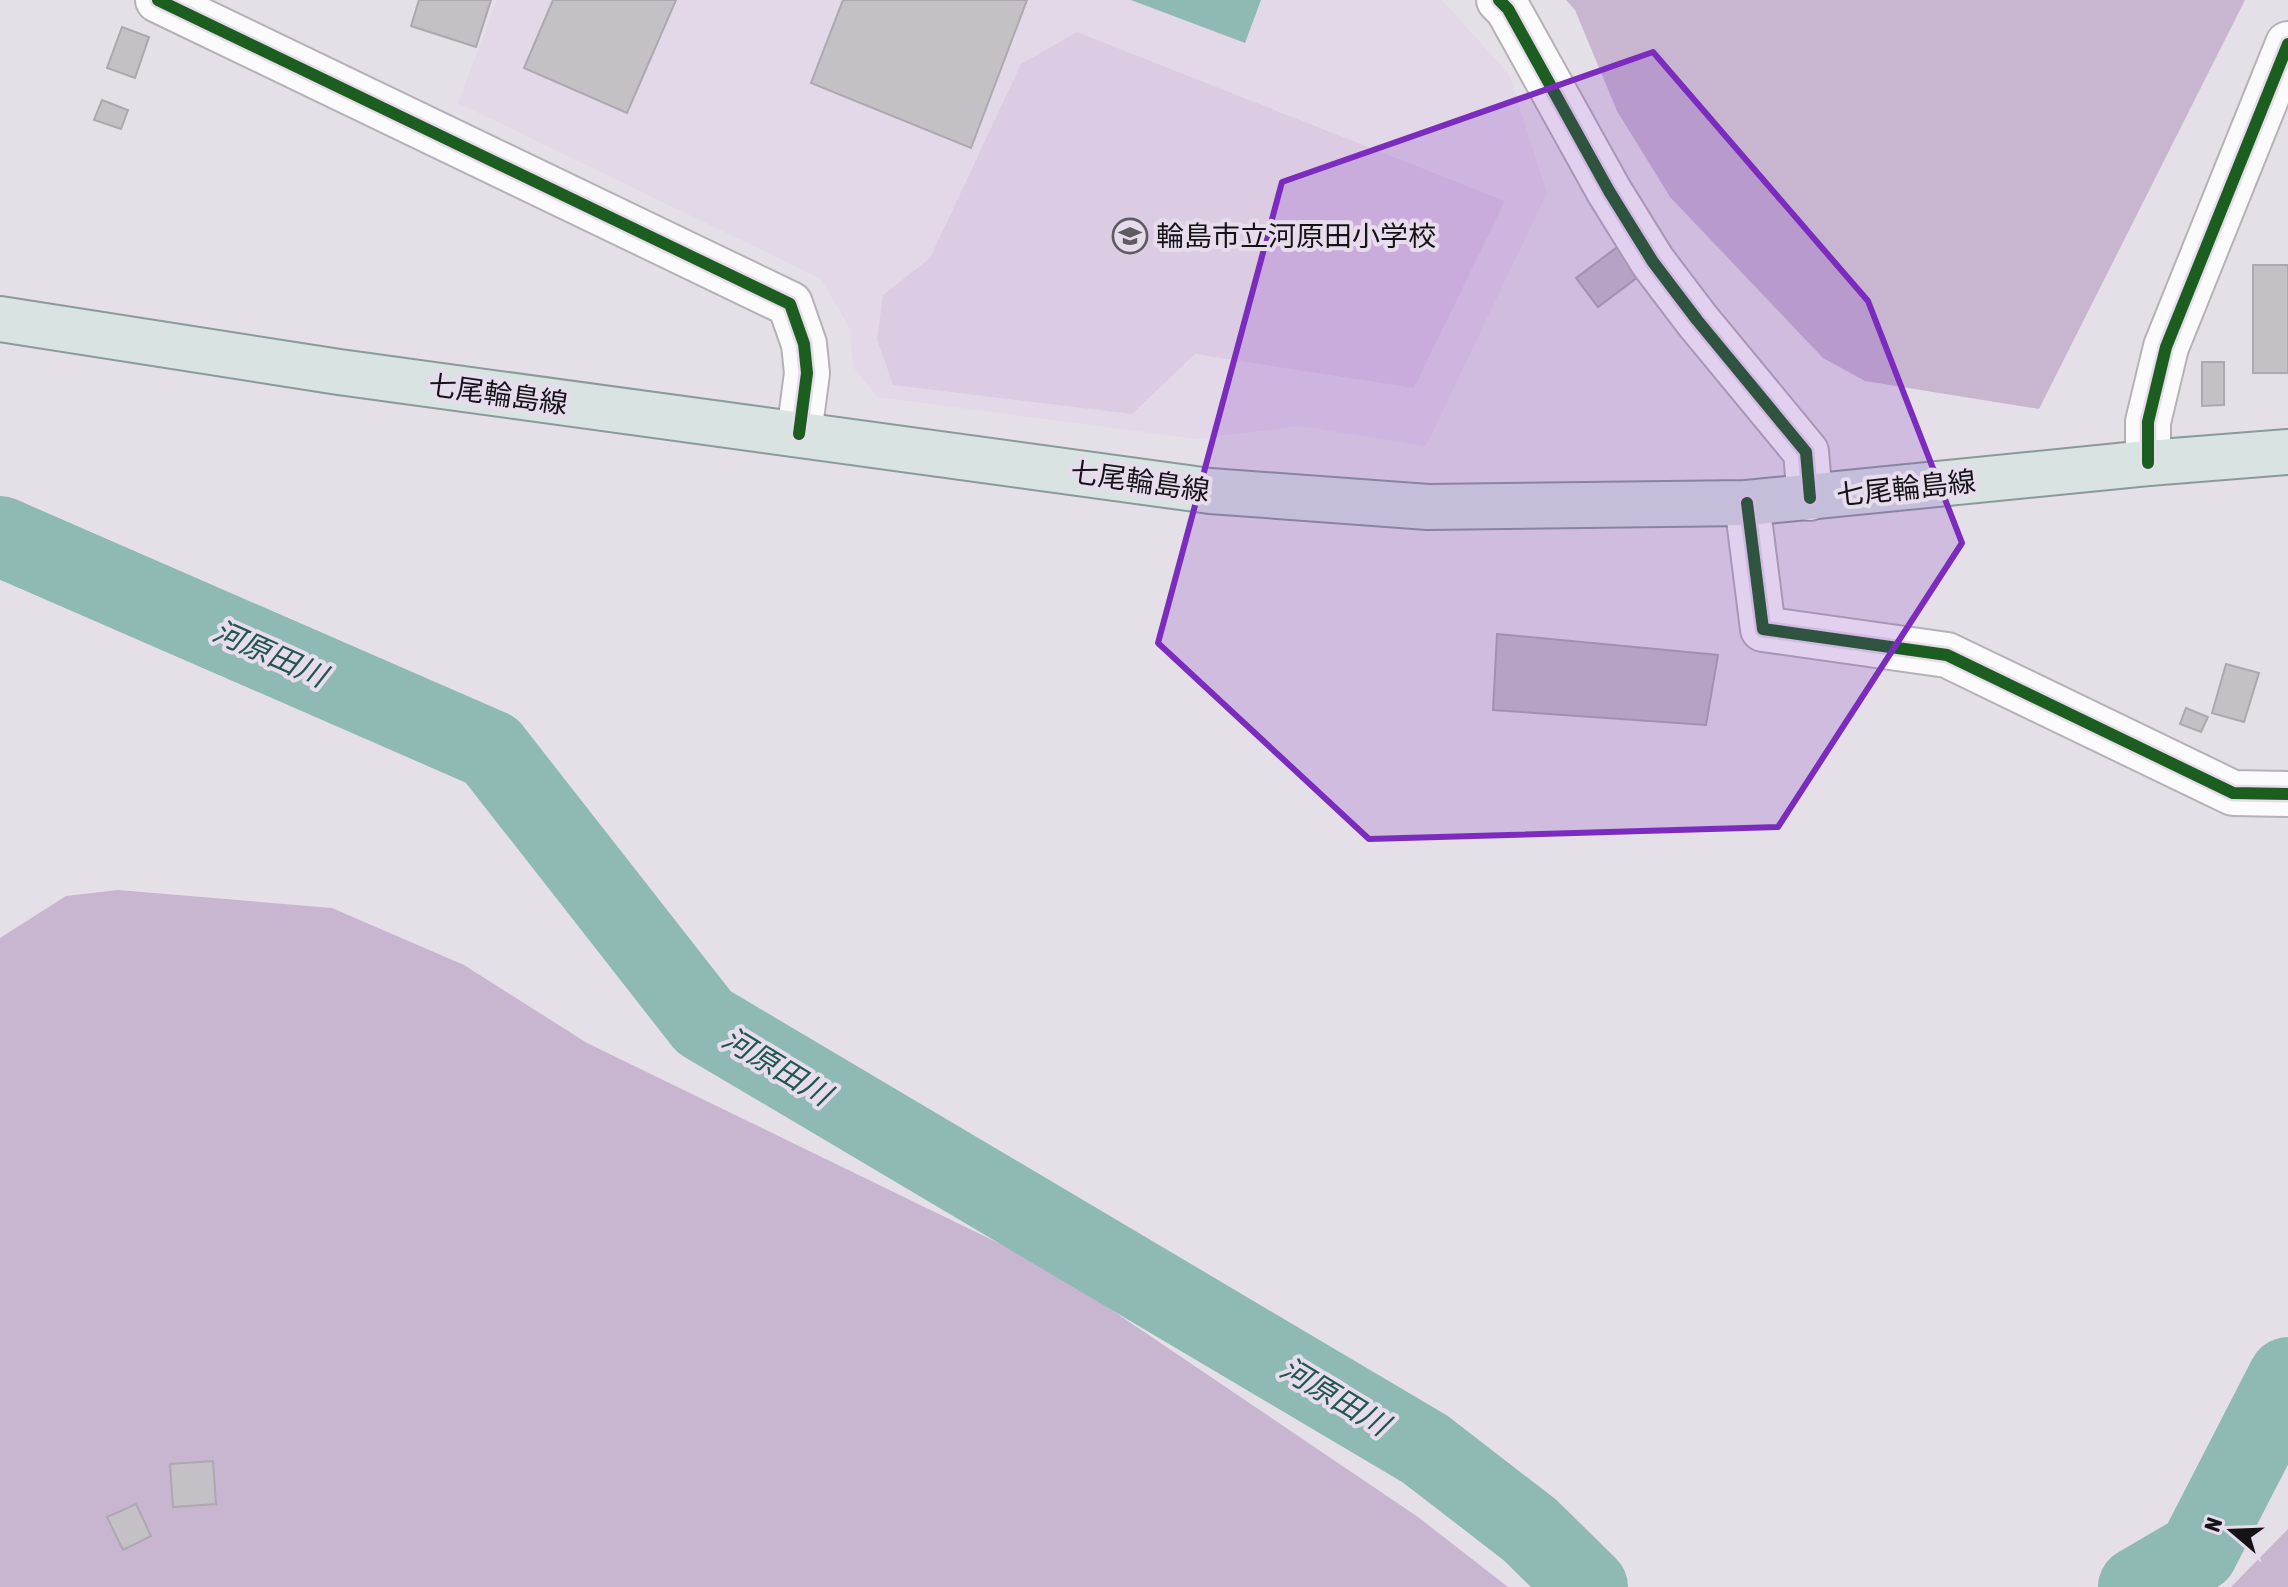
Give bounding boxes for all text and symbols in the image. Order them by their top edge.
school or university icon: 輪島市立河原田小学校 [1111,217,1149,255]
place label: 輪島市立河原田小学校 [1156,220,1436,252]
street label: 七尾輪島線 [426,368,570,420]
street label: 七尾輪島線 [1068,455,1212,507]
street label: 七尾輪島線 [1835,465,1977,511]
water label: 河原田川 [208,613,334,694]
water label: 河原田川 [717,1021,840,1113]
water label: 河原田川 [1275,1351,1398,1443]
north arrow [2192,1491,2272,1571]
text: N [2199,1514,2227,1535]

